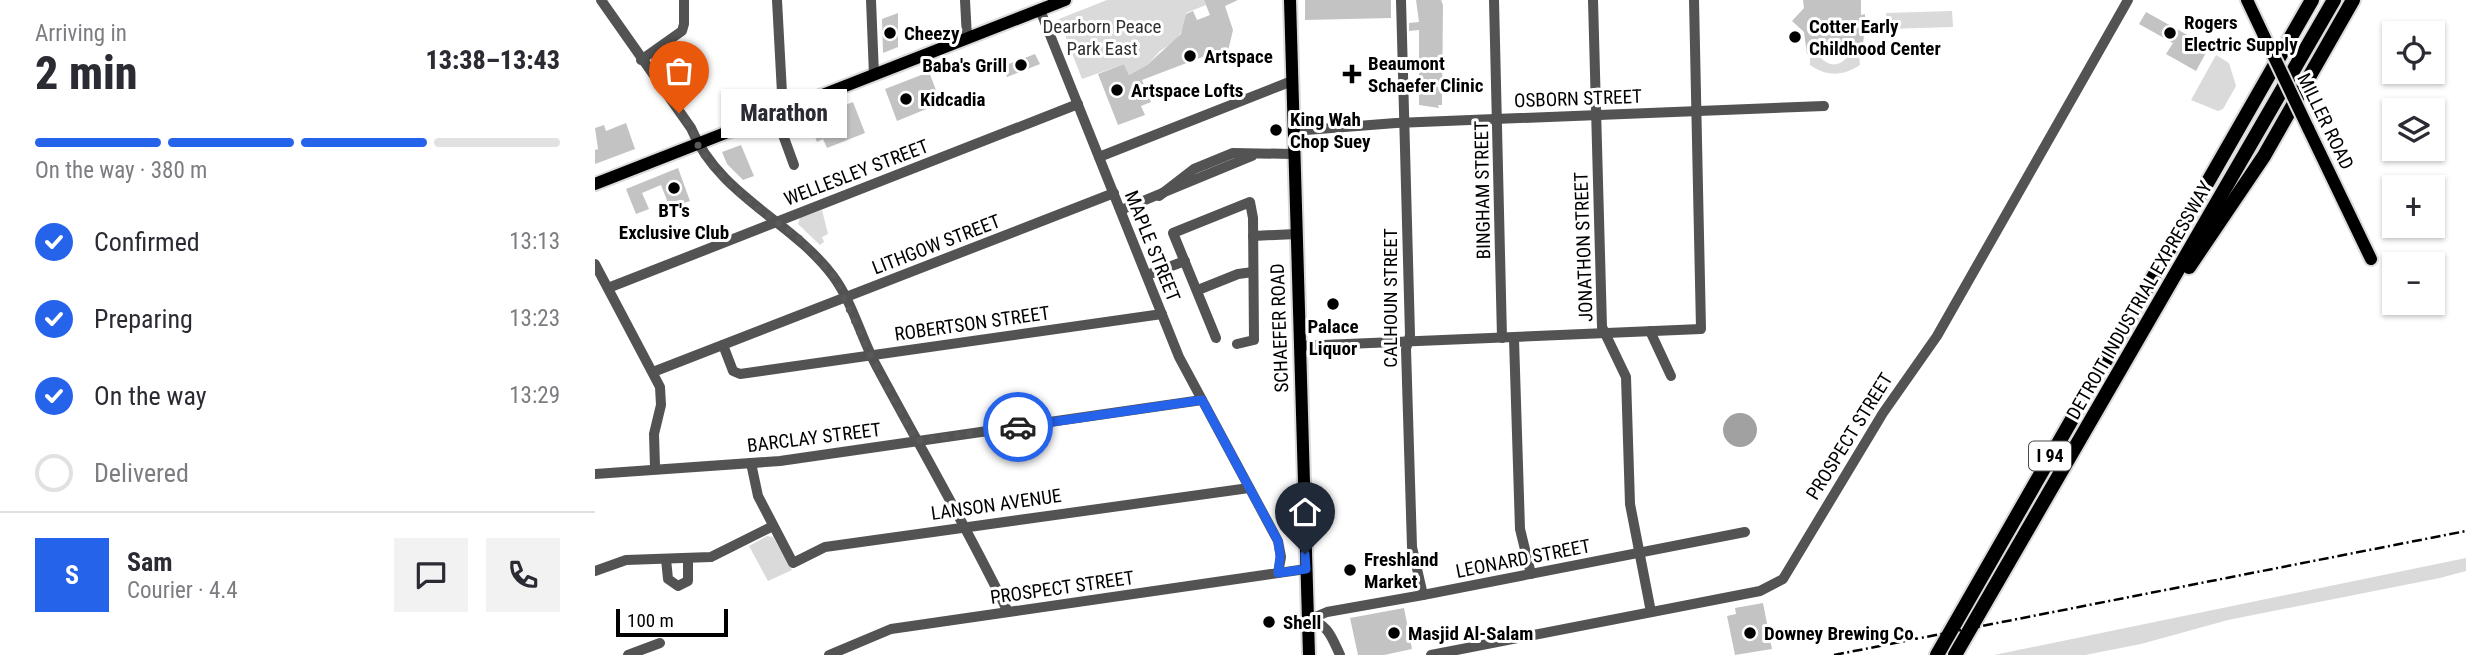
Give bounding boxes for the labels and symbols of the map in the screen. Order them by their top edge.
place label: Rogers Electric Supply [2184,11,2298,56]
park label: Dearborn Peace Park East [1042,15,1162,60]
place label: Cotter Early Childhood Center [1809,15,1941,60]
place label: Cheezy [904,22,960,45]
marker: Cheezy [882,25,898,41]
marker: Rogers Electric Supply [2162,25,2178,41]
marker: Cotter Early Childhood Center [1787,29,1803,45]
pin [649,41,709,113]
place label: Artspace [1204,45,1273,68]
marker: Artspace [1182,48,1198,64]
place label: Beaumont Schaefer Clinic [1368,52,1484,97]
place label: Baba's Grill [922,54,1007,77]
marker: Baba's Grill [1013,57,1029,73]
marker: Beaumont Schaefer Clinic [1342,64,1362,84]
street label: MILLER ROAD [2292,69,2359,173]
place label: Artspace Lofts [1131,79,1243,102]
marker: Artspace Lofts [1109,82,1125,98]
street label: OSBORN STREET [1514,85,1643,112]
callout: Marathon [721,88,847,138]
place label: Kidcadia [920,88,986,111]
marker: Kidcadia [898,91,914,107]
place label: King Wah Chop Suey [1290,108,1371,153]
street label: BINGHAM STREET [1470,120,1495,259]
marker: King Wah Chop Suey [1268,122,1284,138]
street label: WELLESLEY STREET [781,134,932,211]
street label: JONATHON STREET [1569,171,1598,323]
street label: DETROIT INDUSTRIAL EXPRESSWAY [2062,177,2217,423]
marker: BT's Exclusive Club [666,180,682,196]
street label: MAPLE STREET [1120,187,1185,305]
place label: BT's Exclusive Club [619,199,729,244]
street label: LITHGOW STREET [869,209,1004,279]
street label: CALHOUN STREET [1379,228,1402,368]
street label: SCHAEFER ROAD [1266,263,1293,393]
marker: Palace Liquor [1325,296,1341,312]
street label: ROBERTSON STREET [893,301,1051,346]
place label: Palace Liquor [1307,315,1359,360]
street label: PROSPECT STREET [1801,369,1898,504]
courier [983,392,1053,462]
street label: BARCLAY STREET [746,418,882,457]
road number: I 94 [2029,442,2071,470]
pin [1275,482,1335,554]
street label: LANSON AVENUE [929,484,1063,525]
street label: LEONARD STREET [1454,534,1593,583]
place label: Freshland Market [1364,548,1439,593]
marker: Freshland Market [1342,562,1358,578]
street label: PROSPECT STREET [989,566,1136,609]
scale bar [616,606,728,638]
place label: Shell [1283,611,1321,634]
marker: Shell [1261,614,1277,630]
place label: Masjid Al-Salam [1408,622,1533,645]
place label: Downey Brewing Co. [1764,622,1919,645]
marker: Masjid Al-Salam [1386,625,1402,641]
marker: Downey Brewing Co. [1742,625,1758,641]

